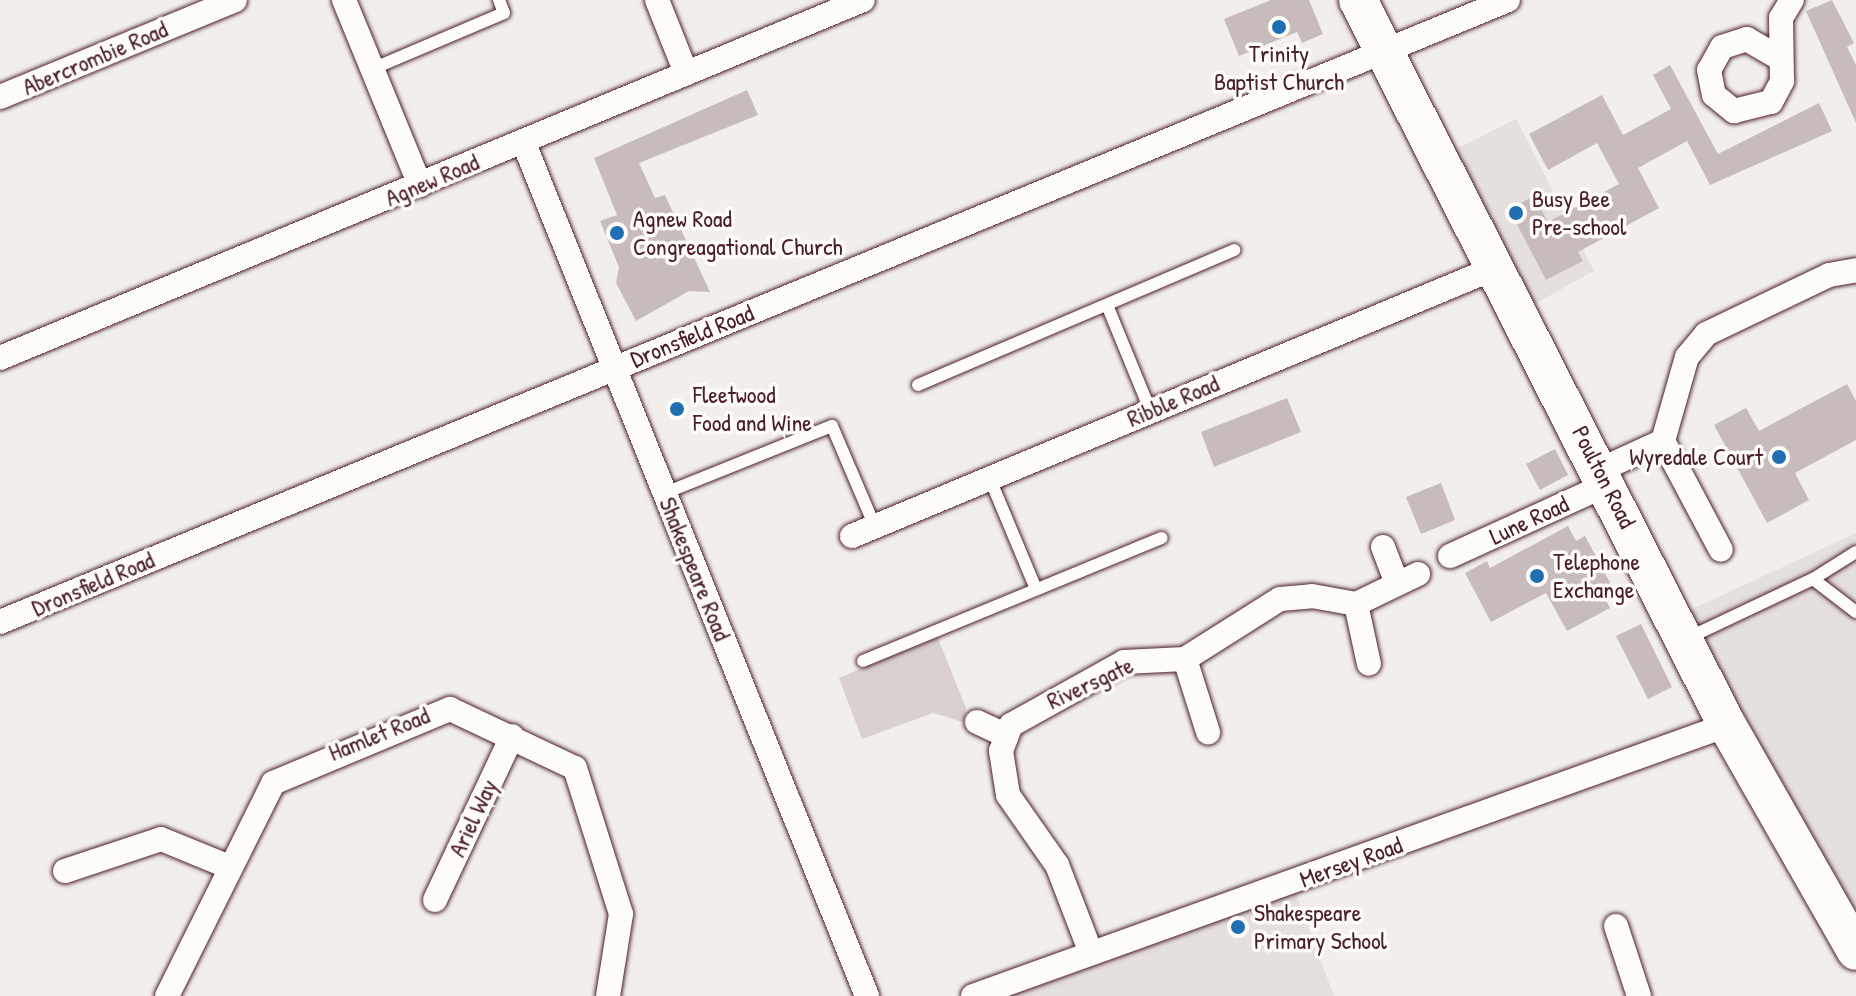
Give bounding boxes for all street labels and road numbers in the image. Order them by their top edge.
street label: Abercrombie Road [18,15,172,101]
street label: Agnew Road [381,147,483,213]
street label: Dronsfield Road [626,298,758,374]
street label: Ribble Road [1123,369,1223,433]
street label: Poulton Road [1566,421,1642,533]
street label: Lune Road [1485,489,1573,551]
street label: Shakespeare Road [653,493,737,645]
street label: Dronsfield Road [27,545,159,623]
street label: Riversgate [1042,651,1138,715]
street label: Hamlet Road [324,701,434,767]
street label: Ariel Way [443,775,503,861]
street label: Mersey Road [1296,830,1406,894]

